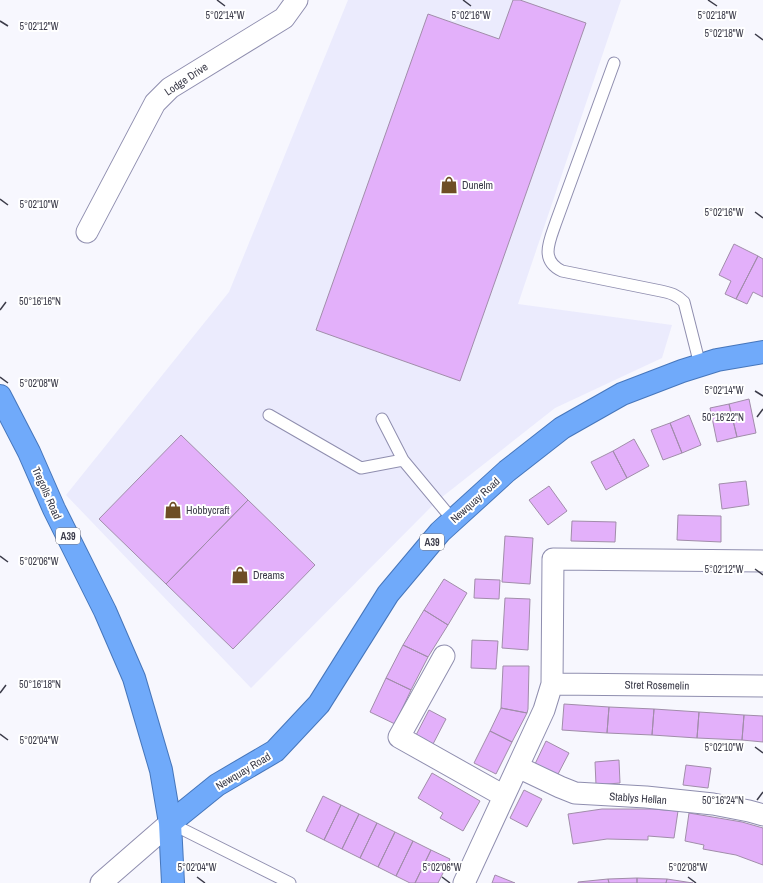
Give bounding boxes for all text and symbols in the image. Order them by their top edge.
text: 5°02'14"W [205,9,245,22]
text: 5°02'16"W [451,9,491,22]
text: 5°02'18"W [697,9,737,22]
text: 5°02'12"W [19,20,59,33]
text: 5°02'18"W [704,27,744,40]
street label: Lodge Drive [162,59,210,99]
shop icon: Dunelm [439,175,459,195]
place label: Dunelm [462,178,493,192]
text: 5°02'10"W [19,198,59,211]
text: 5°02'16"W [704,206,744,219]
text: 50°16'16"N [19,295,61,308]
text: 5°02'08"W [19,377,59,390]
text: 5°02'14"W [704,384,744,397]
text: 50°16'22"N [702,411,744,424]
street label: Tregolls Road [29,465,65,521]
street label: Newquay Road [447,474,503,526]
shop icon: Hobbycraft [163,500,183,520]
place label: Hobbycraft [186,503,230,517]
road number: A39 [56,528,80,544]
road number: A39 [420,534,444,550]
text: 5°02'06"W [19,555,59,568]
text: 5°02'12"W [704,563,744,576]
shop icon: Dreams [230,565,250,585]
place label: Dreams [253,568,285,582]
street label: Stret Rosemelin [625,677,689,693]
text: 50°16'18"N [19,678,61,691]
text: 5°02'04"W [19,734,59,747]
text: 5°02'10"W [704,741,744,754]
street label: Newquay Road [213,749,273,793]
street label: Stablys Hellan [609,789,667,807]
text: 50°16'24"N [702,794,744,807]
text: 5°02'04"W [177,861,217,874]
text: 5°02'06"W [422,861,462,874]
text: 5°02'08"W [668,861,708,874]

